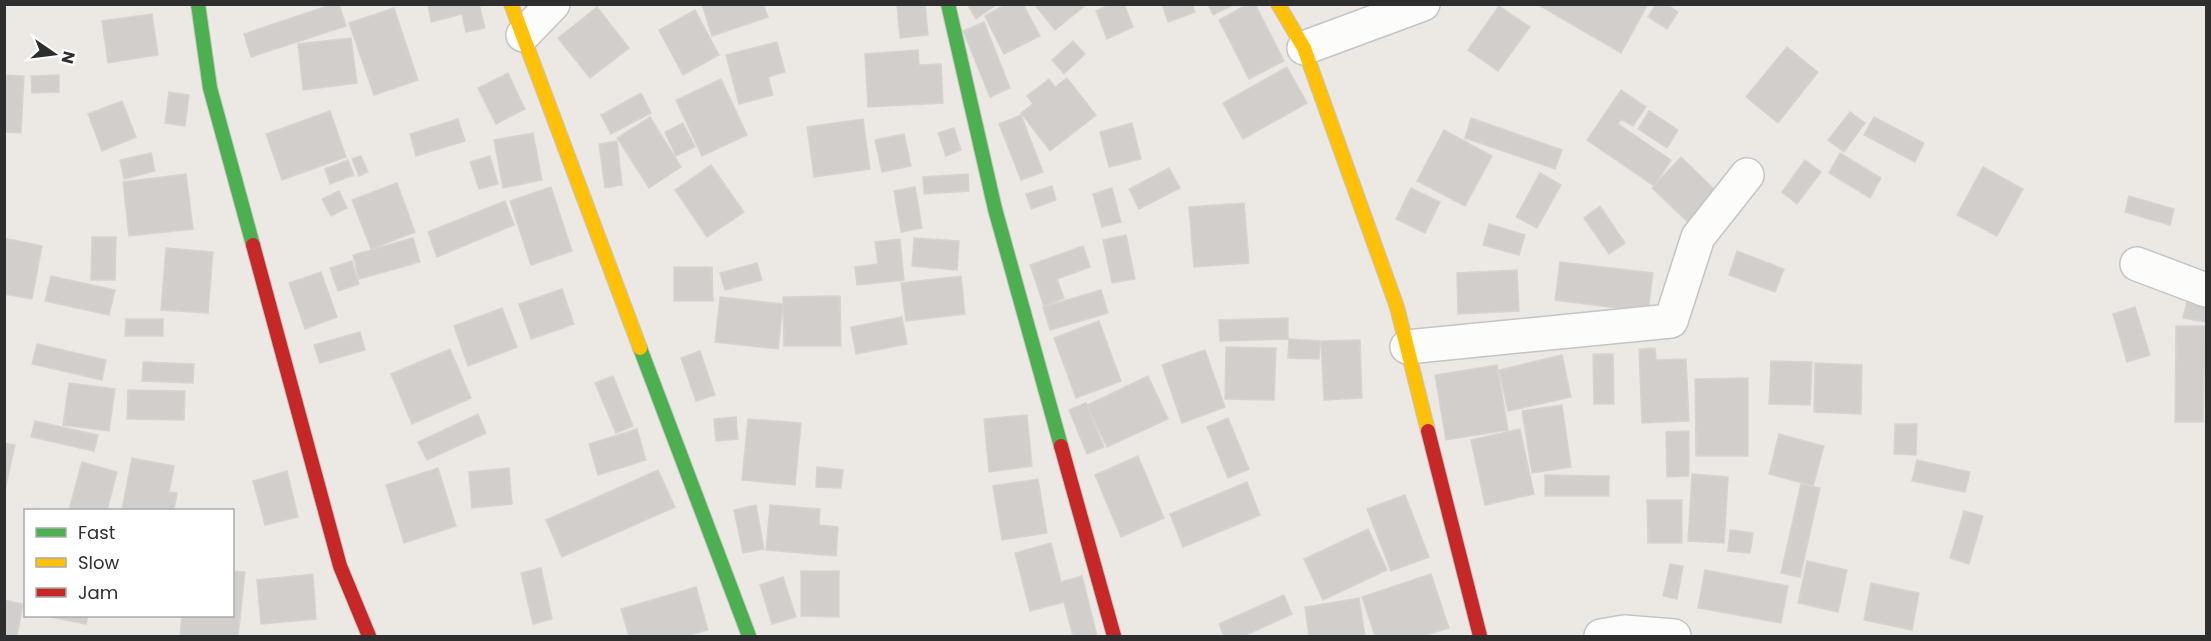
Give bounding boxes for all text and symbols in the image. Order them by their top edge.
north arrow [24,24,84,84]
text: N [55,49,81,66]
legend [24,509,234,617]
text: Fast [78,520,115,545]
text: Slow [78,550,120,575]
text: Jam [78,580,118,605]

